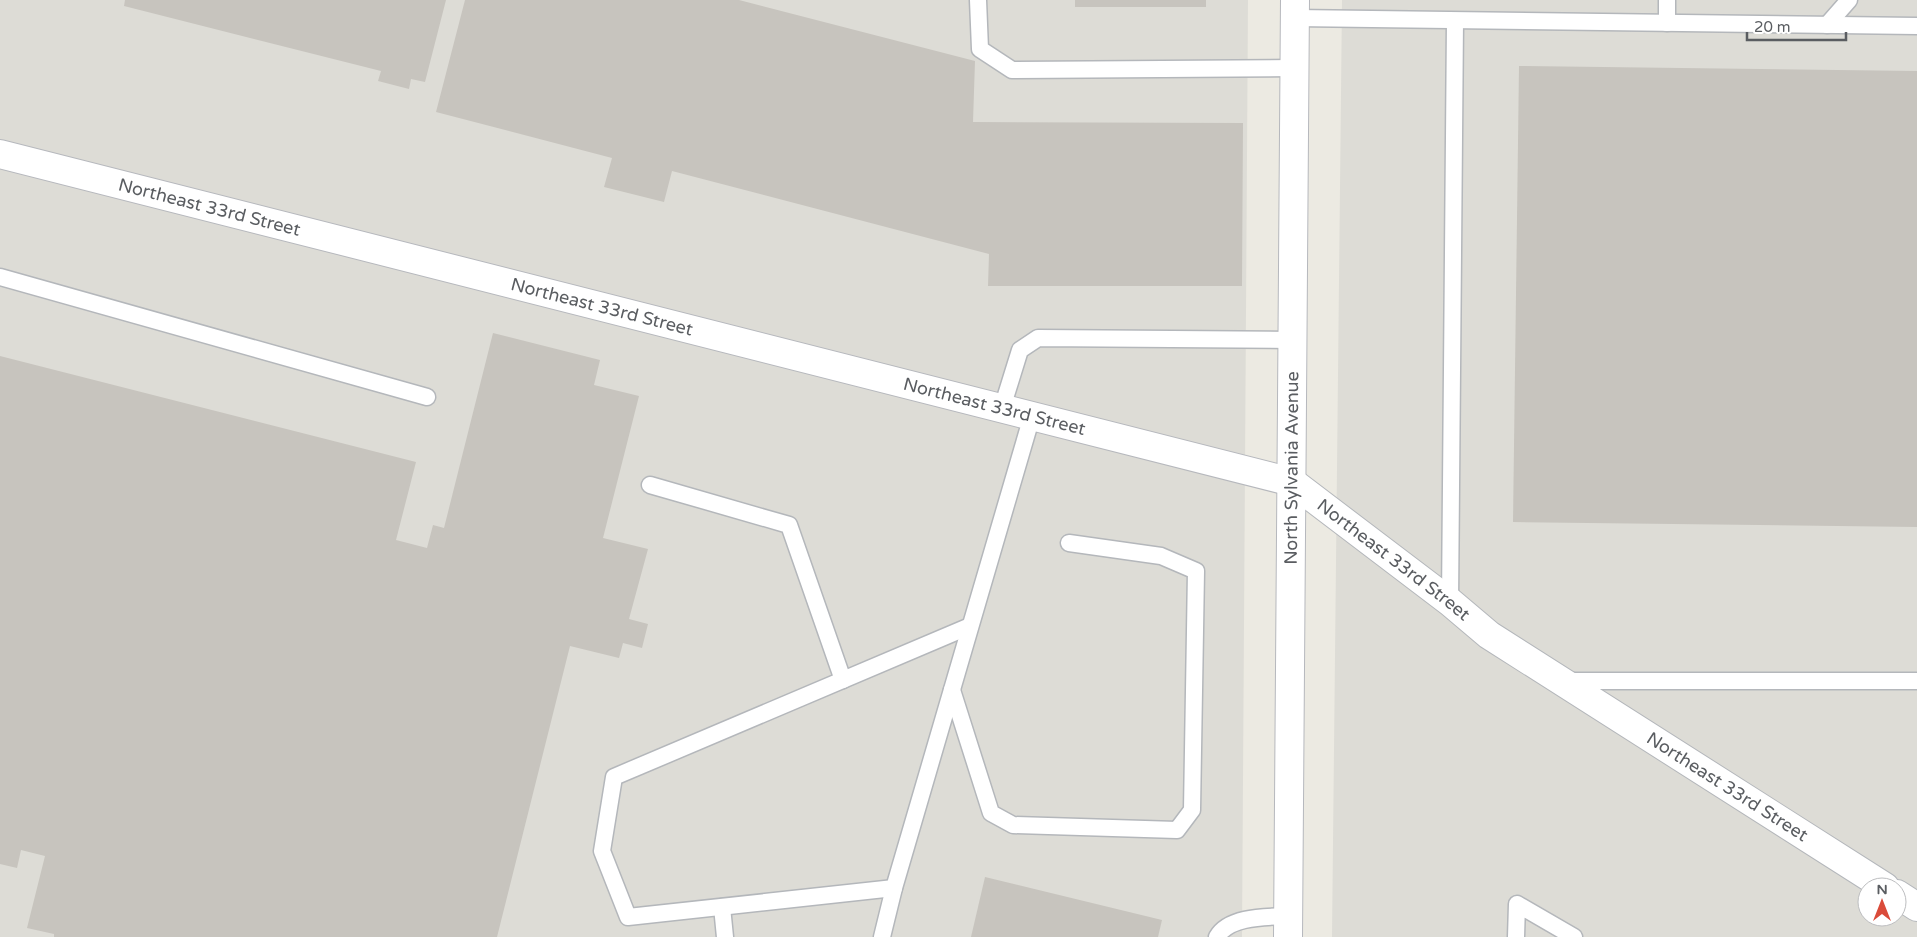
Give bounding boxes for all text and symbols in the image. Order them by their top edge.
scale bar [1747,10,1846,42]
text: 20 m [1754,18,1791,36]
street label: Northeast 33rd Street [116,173,303,241]
street label: Northeast 33rd Street [508,273,695,341]
street label: North Sylvania Avenue [1280,371,1303,565]
street label: Northeast 33rd Street [901,373,1088,440]
street label: Northeast 33rd Street [1313,494,1475,625]
street label: Northeast 33rd Street [1642,727,1812,846]
north arrow [1857,877,1907,927]
text: N [1876,881,1888,898]

